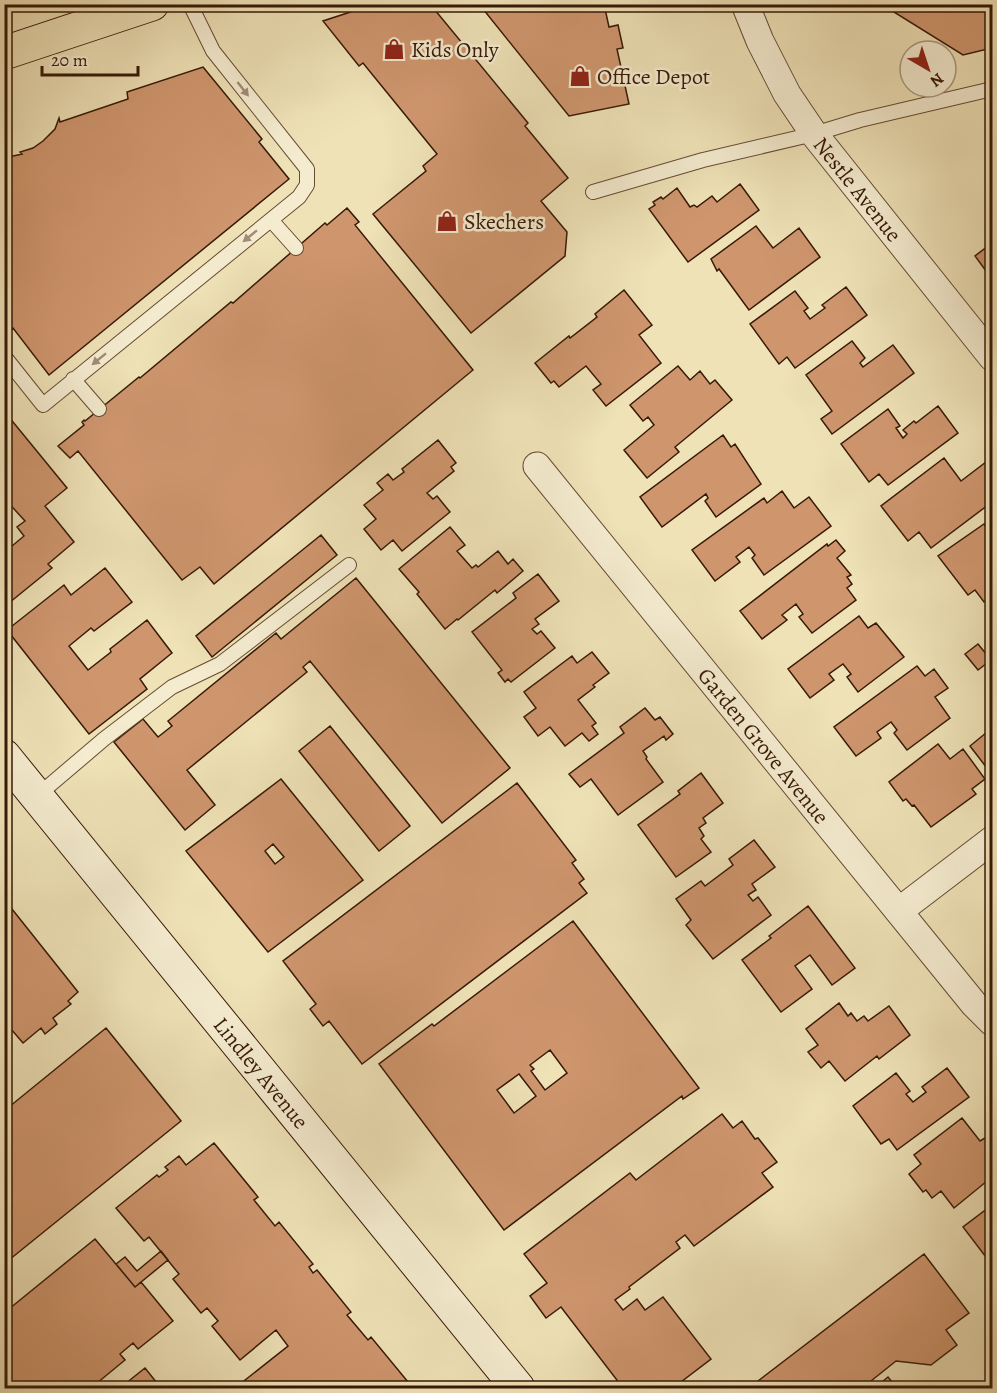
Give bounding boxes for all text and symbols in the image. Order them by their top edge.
place label: Kids Only [411,35,499,65]
shop icon: Kids Only [382,37,406,61]
scale bar [42,39,138,77]
north arrow [898,39,958,99]
text: 20 m [51,48,88,72]
place label: Office Depot [597,62,710,92]
shop icon: Office Depot [568,64,592,88]
text: N [925,68,948,92]
one-way arrow [236,82,248,97]
street label: Nestle Avenue [806,131,908,248]
place label: Skechers [464,207,544,237]
shop icon: Skechers [435,209,459,233]
one-way arrow [243,230,258,242]
one-way arrow [91,352,107,365]
street label: Garden Grove Avenue [691,662,836,831]
street label: Lindley Avenue [206,1011,315,1135]

